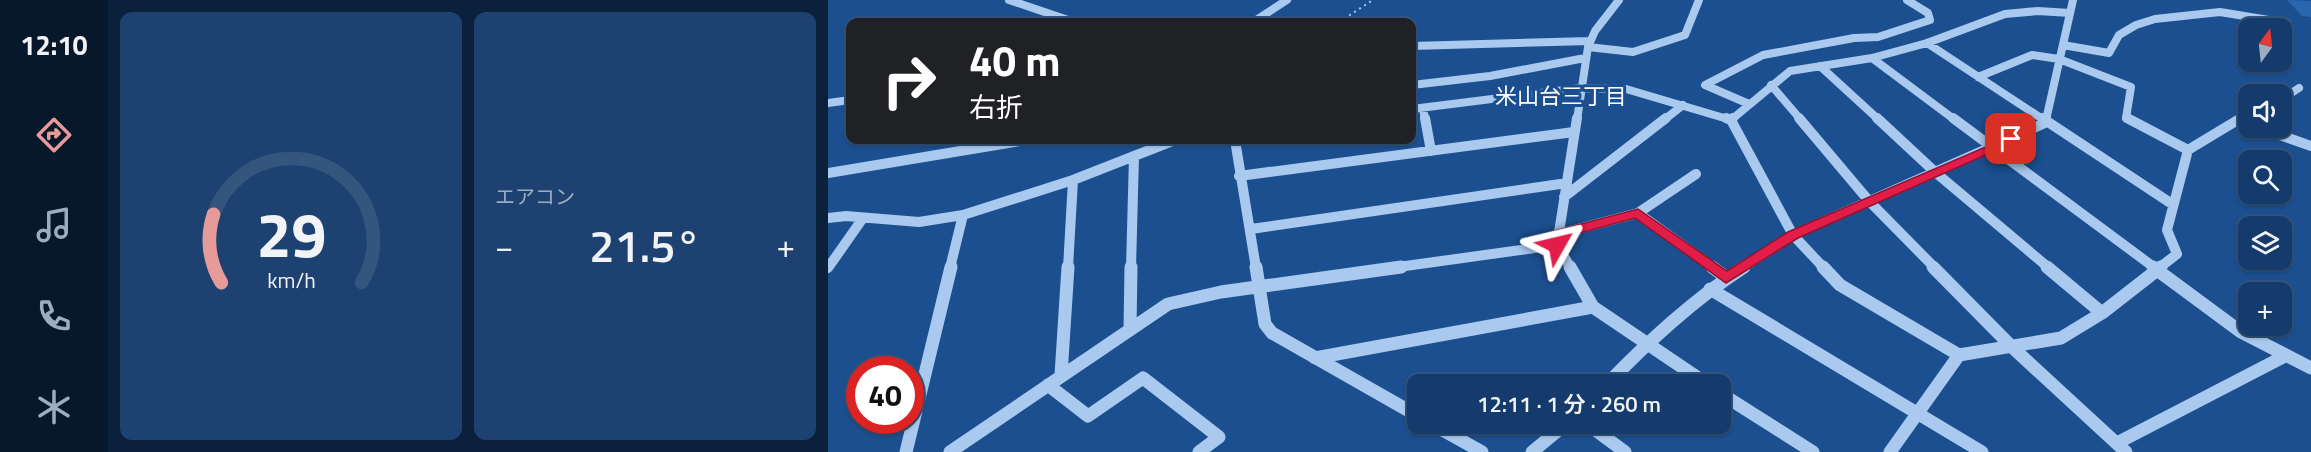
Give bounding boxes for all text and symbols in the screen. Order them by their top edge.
north arrow [2238,18,2292,72]
map controls [2238,18,2292,336]
text: 12:10 [20,24,88,65]
text: 40 m [969,28,1061,92]
icon: right [870,42,948,120]
district label: 米山台三丁目 [1495,79,1627,113]
button: sound [2238,84,2292,138]
text: 右折 [969,86,1023,127]
pin [1985,113,2036,164]
icon: directions [33,114,75,156]
icon: arrive [1994,122,2027,155]
button: search [2238,150,2292,204]
text: エアコン [495,181,575,212]
text: 29 [256,186,326,281]
icon: music [33,204,75,246]
text: 21.5° [589,211,701,279]
position arrow [1525,213,1589,277]
button: layers [2238,216,2292,270]
text: − [495,221,513,271]
text: + [777,221,795,271]
text: km/h [267,264,315,296]
button: + [2238,282,2292,336]
icon: phone [33,295,75,337]
speed limit sign: 40 [846,356,924,434]
icon: climate [33,386,75,428]
text: 12:11 · 1 分 · 260 m [1477,387,1661,421]

